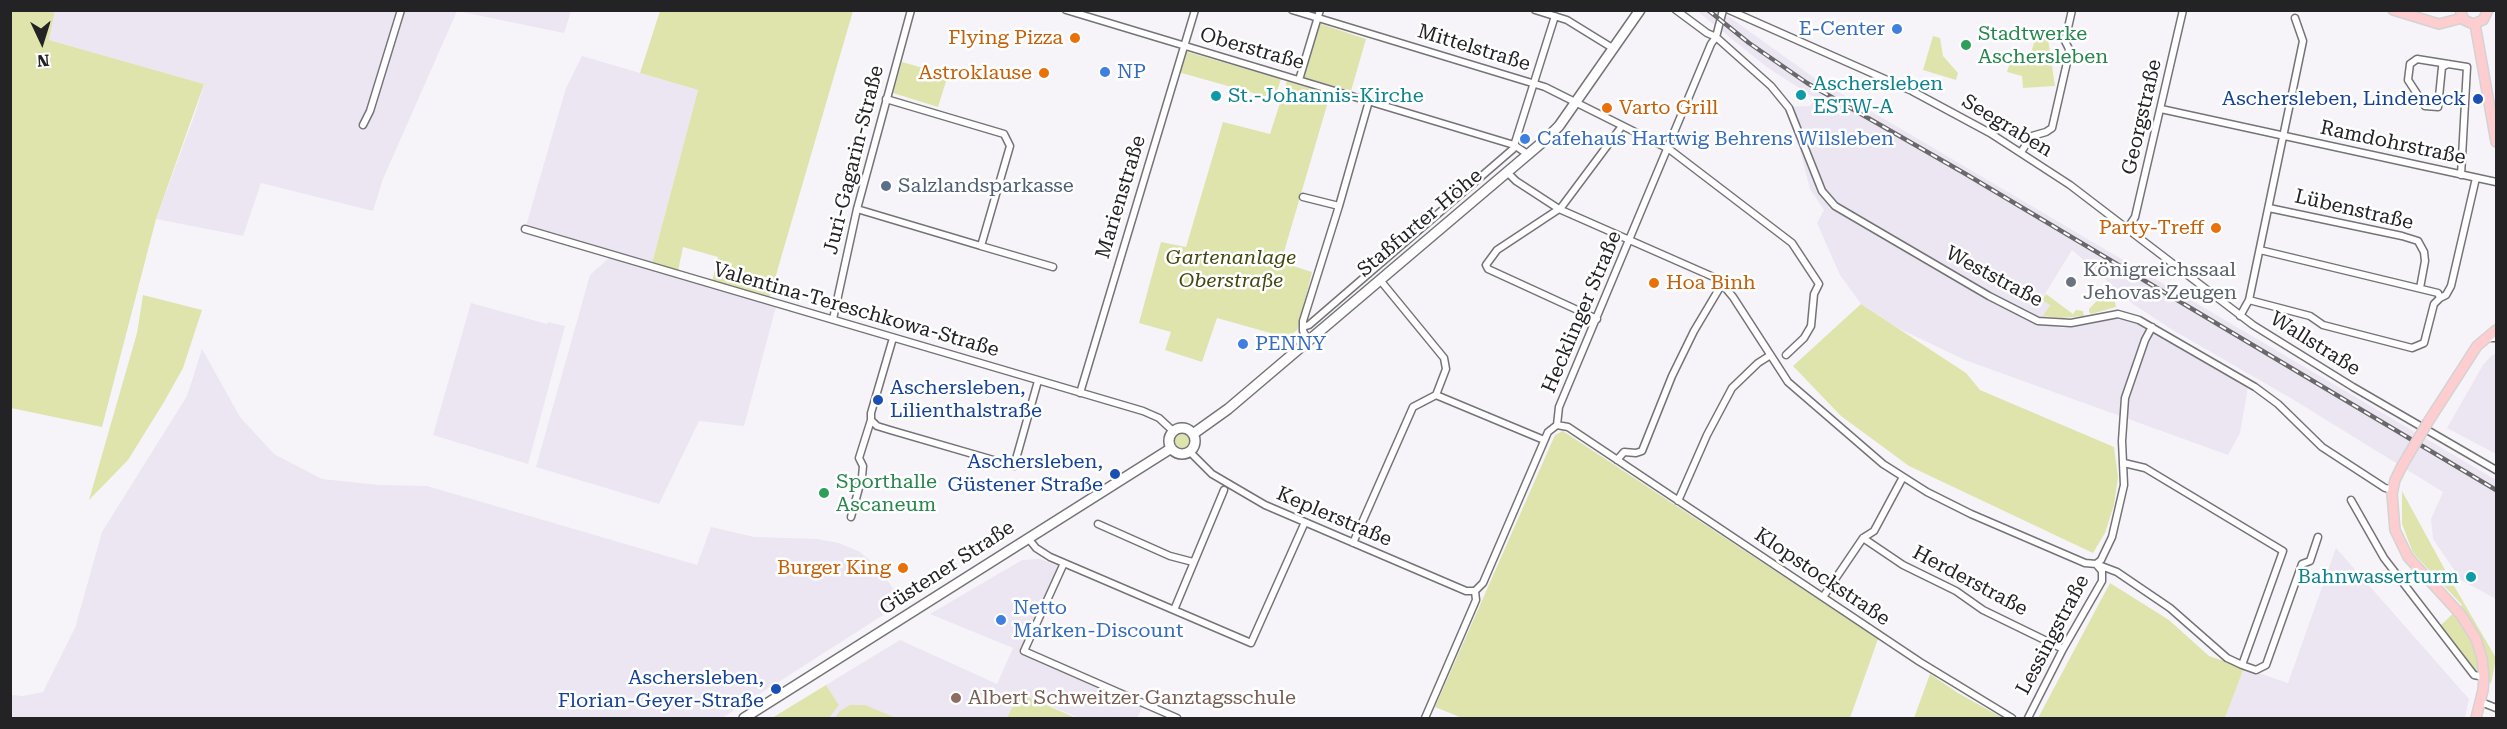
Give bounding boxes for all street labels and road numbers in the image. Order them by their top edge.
street label: Mittelstraße [1415,19,1533,77]
street label: Oberstraße [1197,23,1307,75]
street label: Georgstraße [2117,57,2167,177]
street label: Juri-Gagarin-Straße [819,63,889,257]
street label: Seegraben [1957,90,2057,162]
street label: Ramdohrstraße [2318,116,2468,170]
street label: Marienstraße [1091,133,1151,261]
street label: Staßfurter Höhe [1353,164,1487,282]
street label: Lübenstraße [2292,185,2416,235]
street label: Hecklinger Straße [1537,227,1627,397]
street label: Weststraße [1941,241,2047,313]
street label: Valentina-Tereschkowa-Straße [710,258,1002,362]
street label: Wallstraße [2265,307,2365,381]
street label: Keplerstraße [1273,482,1395,552]
street label: Güstener Straße [875,516,1019,620]
street label: Klopstockstraße [1750,523,1894,631]
street label: Herderstraße [1908,541,2032,621]
street label: Lessingstraße [2011,571,2095,699]

